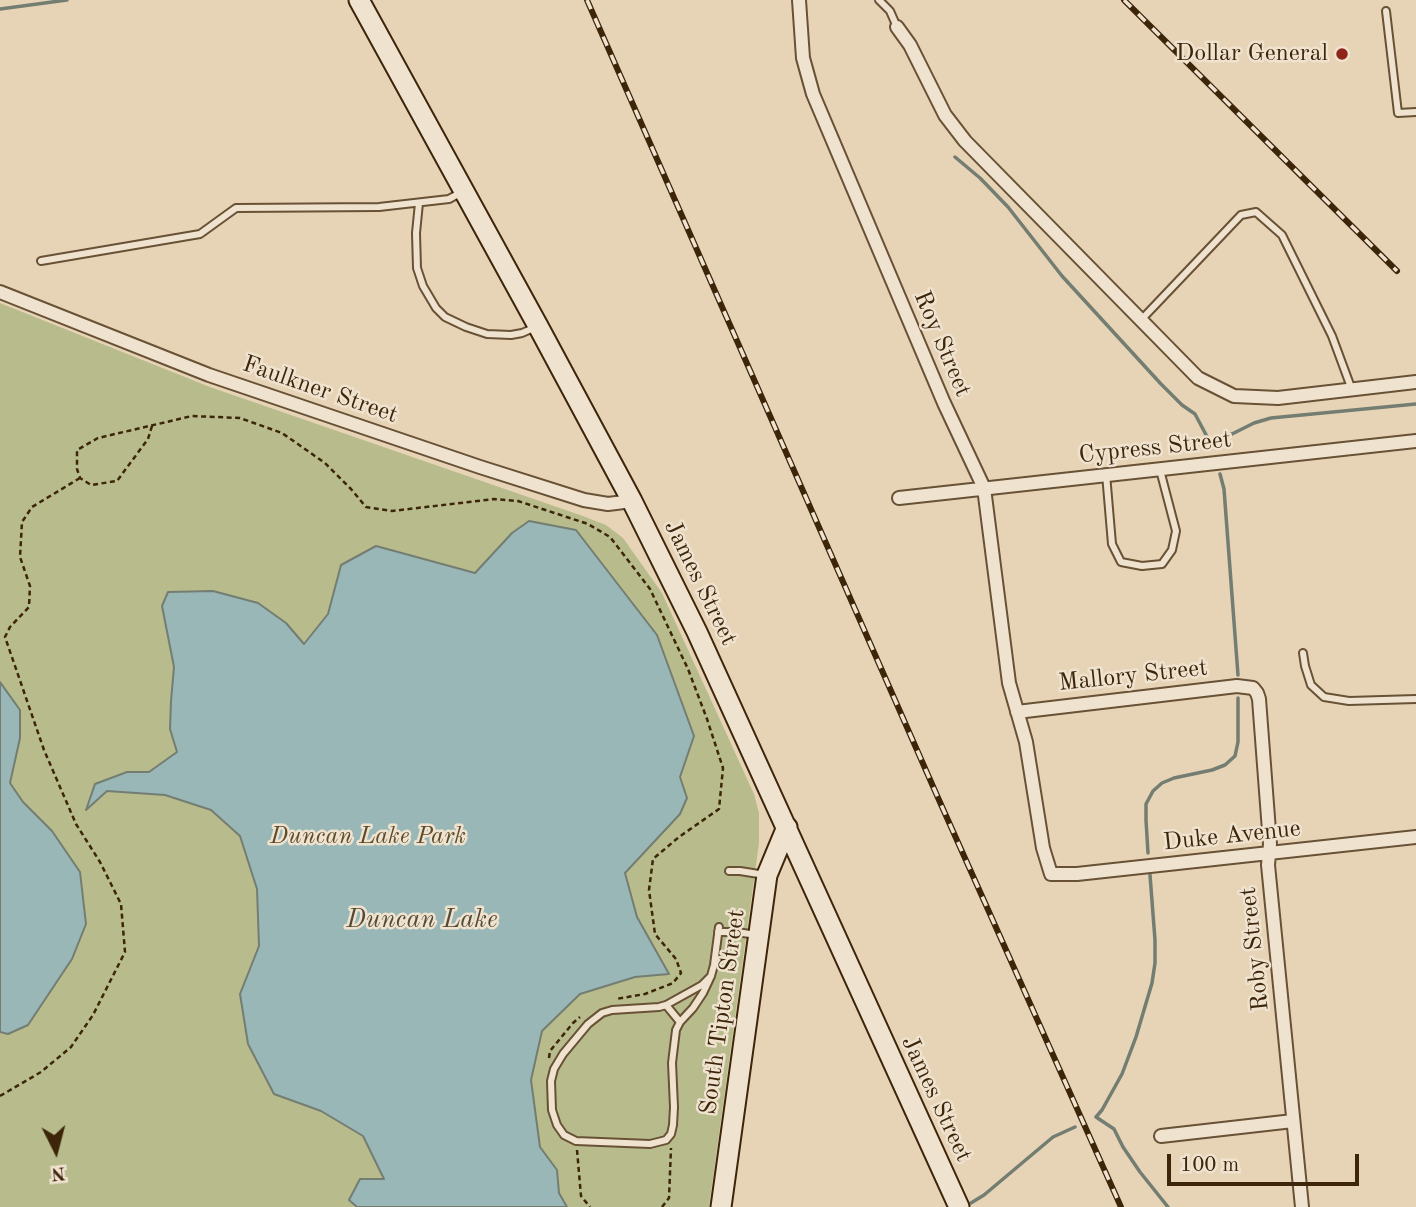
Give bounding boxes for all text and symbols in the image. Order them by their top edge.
place label: Dollar General [1176,40,1328,68]
marker: Dollar General [1334,46,1350,62]
street label: Roy Street [907,287,977,401]
street label: Faulkner Street [238,350,402,430]
street label: Cypress Street [1077,426,1233,470]
street label: James Street [657,516,743,650]
street label: Mallory Street [1057,654,1209,698]
street label: Duke Avenue [1162,814,1302,858]
park label: Duncan Lake Park [270,823,466,851]
street label: Roby Street [1234,886,1276,1012]
water label: Duncan Lake [346,904,498,936]
street label: South Tipton Street [694,907,752,1117]
street label: James Street [894,1031,978,1167]
north arrow [21,1116,91,1186]
scale bar [1171,1140,1364,1184]
text: 100 m [1180,1155,1239,1176]
text: N [50,1162,66,1183]

